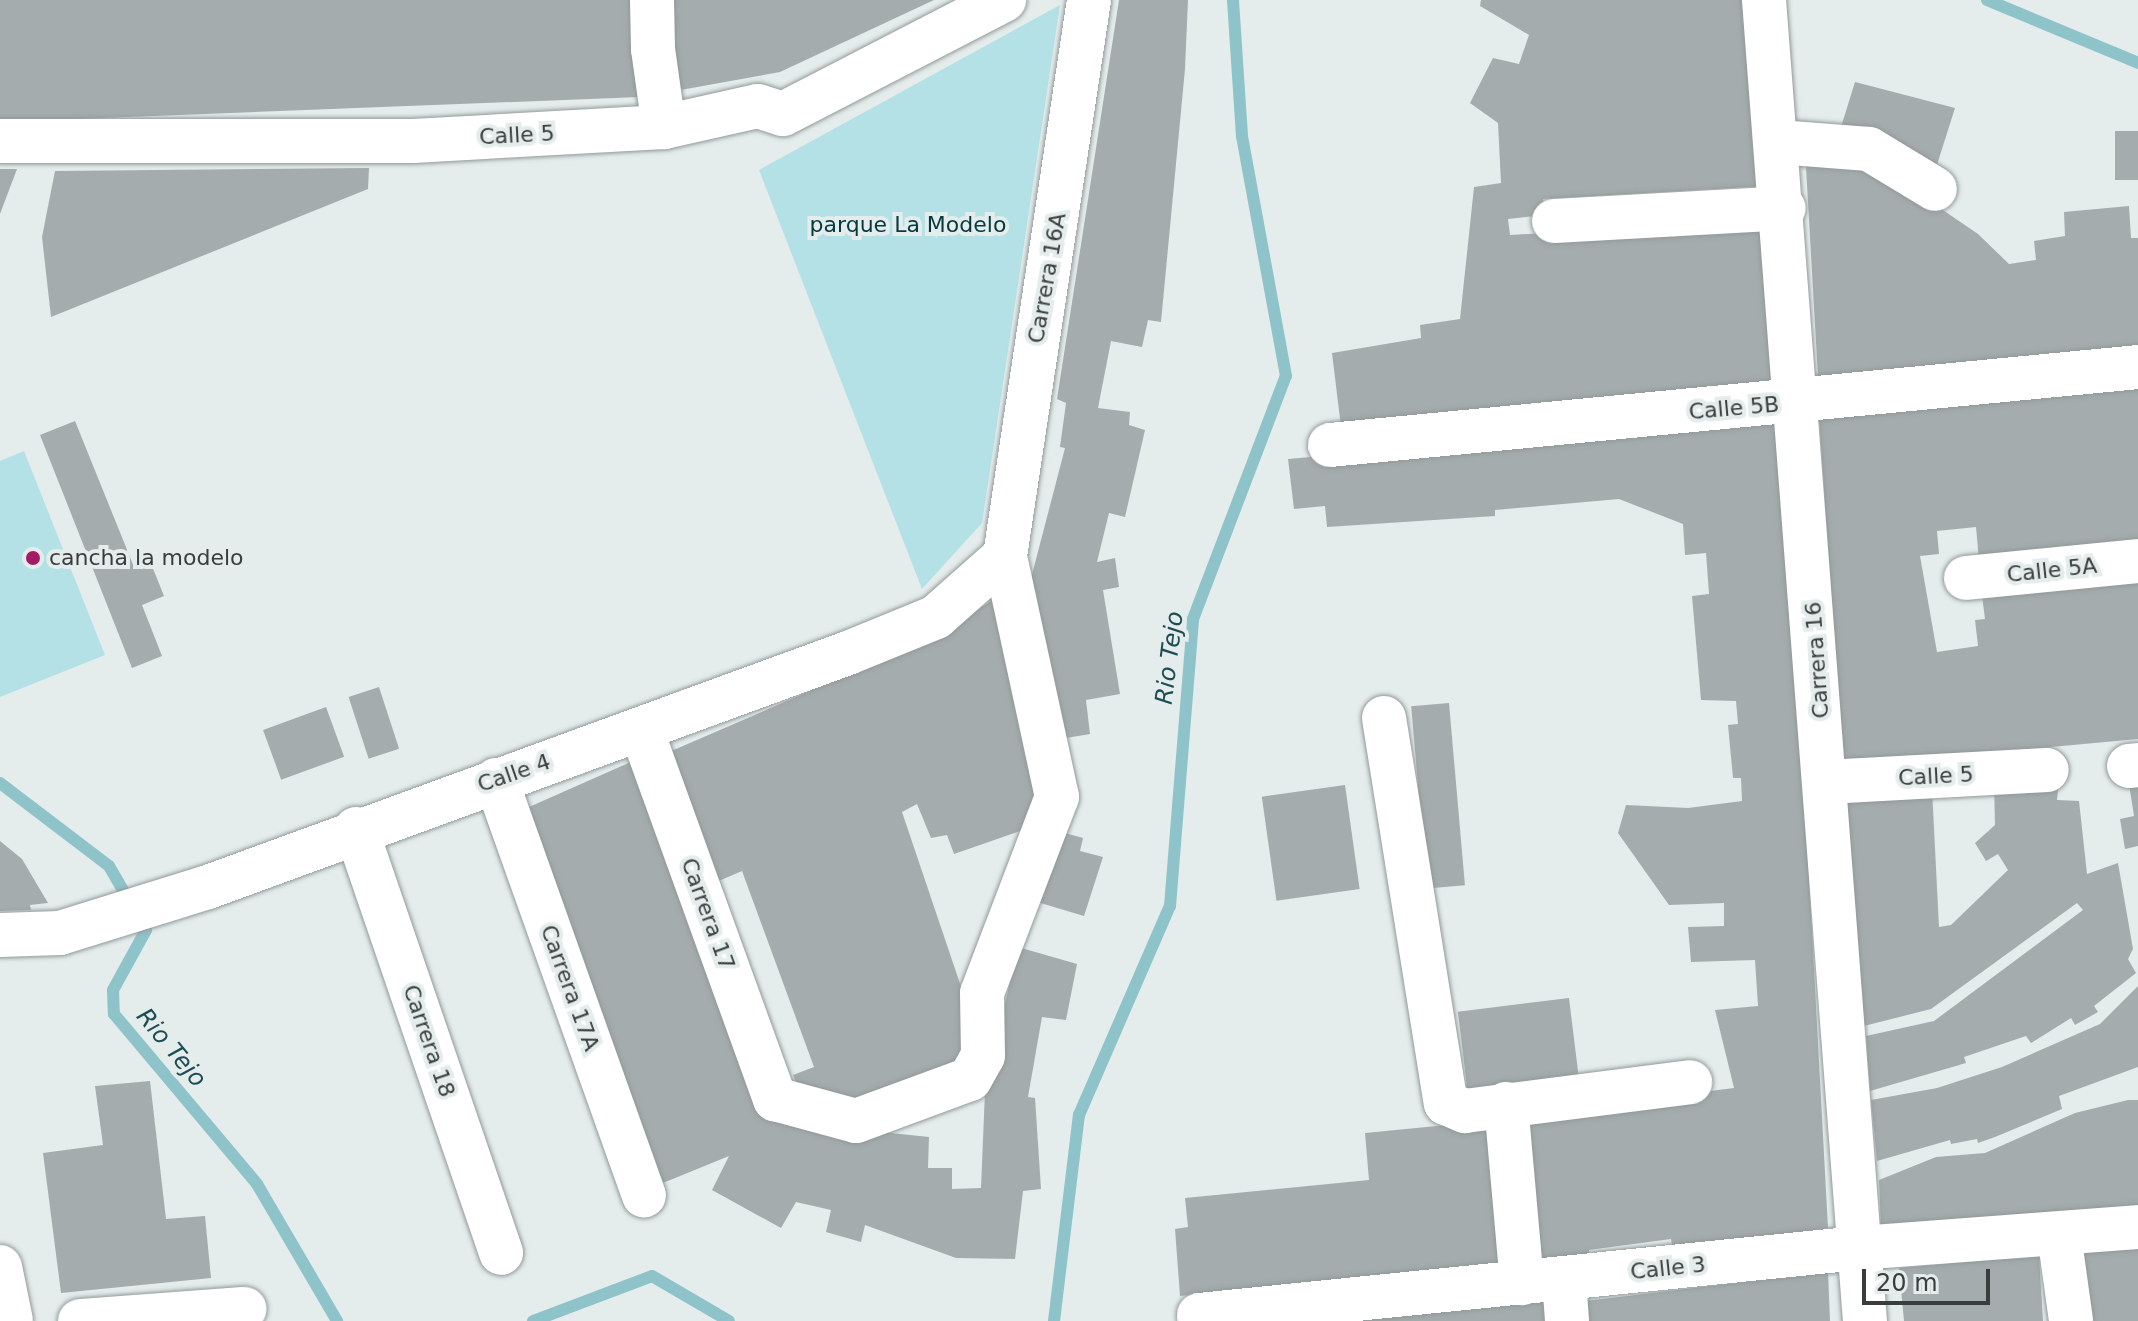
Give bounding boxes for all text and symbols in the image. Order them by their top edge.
street label: Calle 5 [479,120,555,150]
street label: Carrera 16A [1023,211,1071,345]
park label: parque La Modelo [810,212,1006,238]
street label: Calle 5B [1688,391,1780,425]
place label: cancha la modelo [49,545,244,571]
marker: cancha la modelo [24,549,42,567]
street label: Calle 5A [2006,552,2098,588]
street label: Carrera 16 [1800,601,1834,719]
water label: Rio Tejo [1150,610,1190,706]
street label: Calle 4 [474,748,554,798]
street label: Calle 5 [1898,761,1974,791]
street label: Carrera 17 [676,854,740,974]
street label: Carrera 17A [535,921,605,1055]
street label: Carrera 18 [397,981,461,1101]
water label: Rio Tejo [130,1003,212,1093]
street label: Calle 3 [1629,1251,1707,1285]
scale bar [1866,1253,1994,1303]
text: 20 m [1876,1269,1938,1297]

